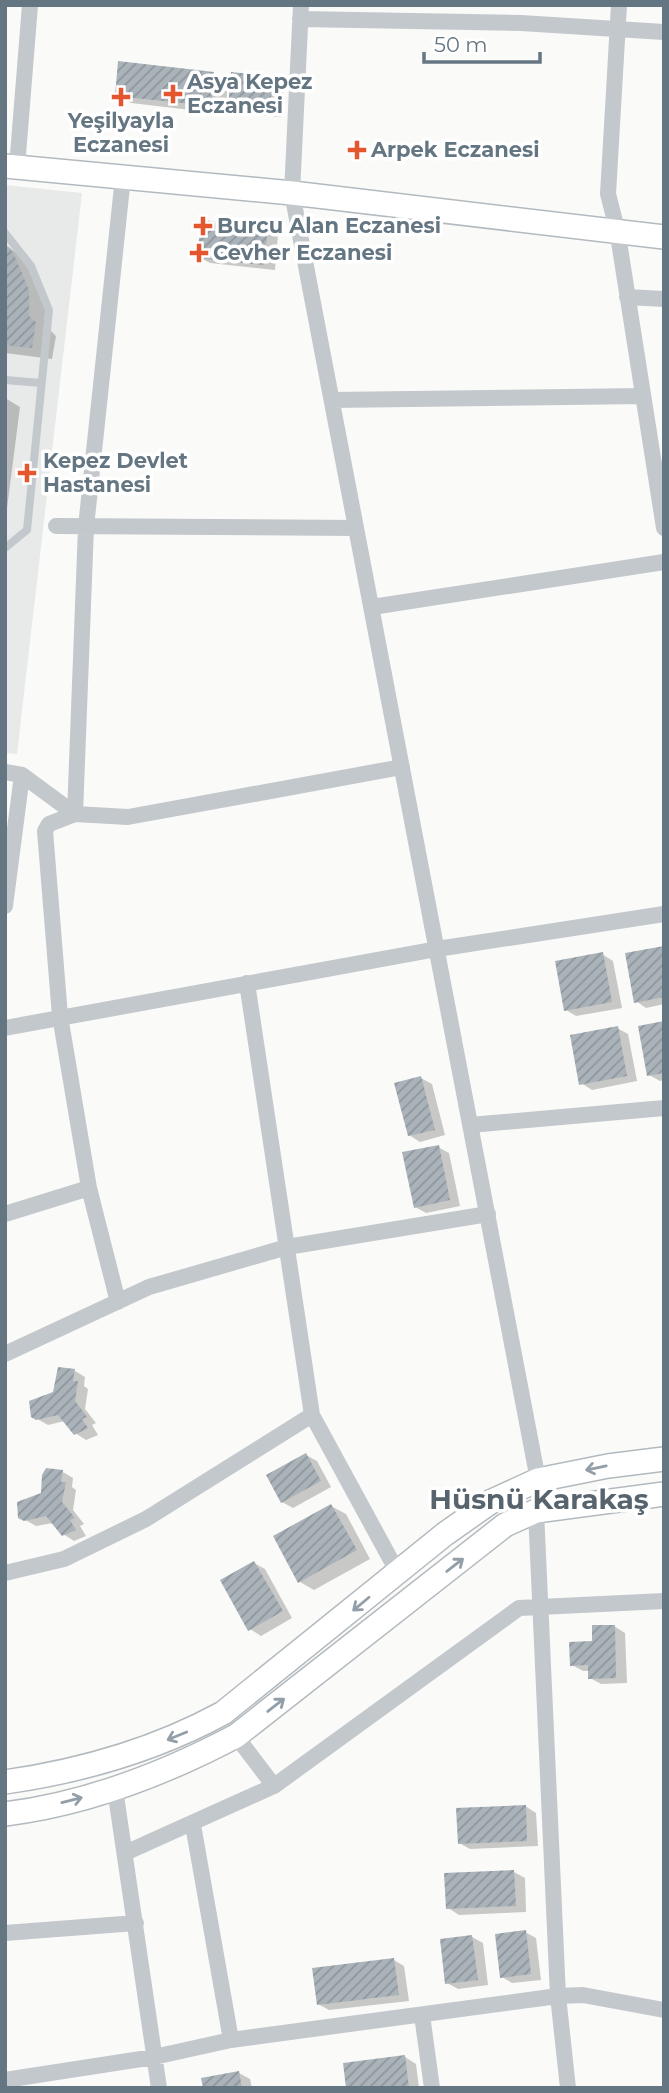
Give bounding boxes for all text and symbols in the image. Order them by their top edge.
scale bar [424,21,540,65]
text: 50 m [434,32,488,57]
place label: Asya Kepez Eczanesi [186,69,313,118]
marker: Asya Kepez Eczanesi [165,86,181,102]
marker: Yeşilyayla Eczanesi [113,89,129,105]
place label: Yeşilyayla Eczanesi [67,108,174,157]
place label: Arpek Eczanesi [370,137,540,162]
marker: Arpek Eczanesi [349,142,365,158]
place label: Burcu Alan Eczanesi [217,213,441,238]
marker: Burcu Alan Eczanesi [195,218,211,234]
place label: Cevher Eczanesi [213,240,392,265]
marker: Cevher Eczanesi [191,245,207,261]
place label: Kepez Devlet Hastanesi [43,448,188,497]
marker: Kepez Devlet Hastanesi [17,463,37,483]
one-way arrow [585,1462,608,1475]
district label: Hüsnü Karakaş [429,1482,649,1516]
one-way arrow [445,1557,464,1572]
one-way arrow [352,1596,370,1612]
one-way arrow [266,1698,285,1713]
one-way arrow [167,1731,189,1744]
one-way arrow [60,1793,83,1806]

